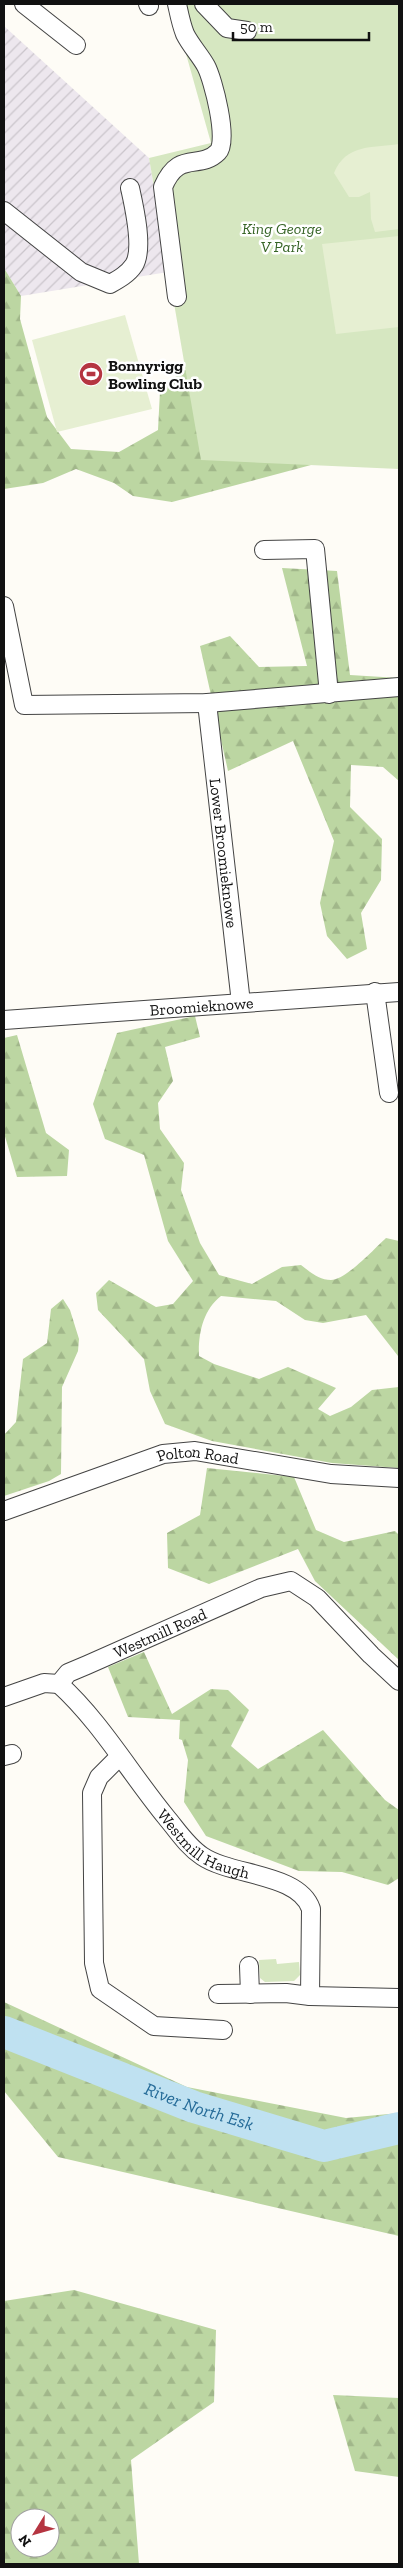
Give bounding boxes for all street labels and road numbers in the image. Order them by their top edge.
street label: Lower Broomieknowe [206,777,242,929]
street label: Broomieknowe [149,993,254,1019]
street label: Polton Road [154,1441,240,1468]
street label: Westmill Road [111,1604,210,1662]
street label: Westmill Haugh [154,1805,252,1882]

